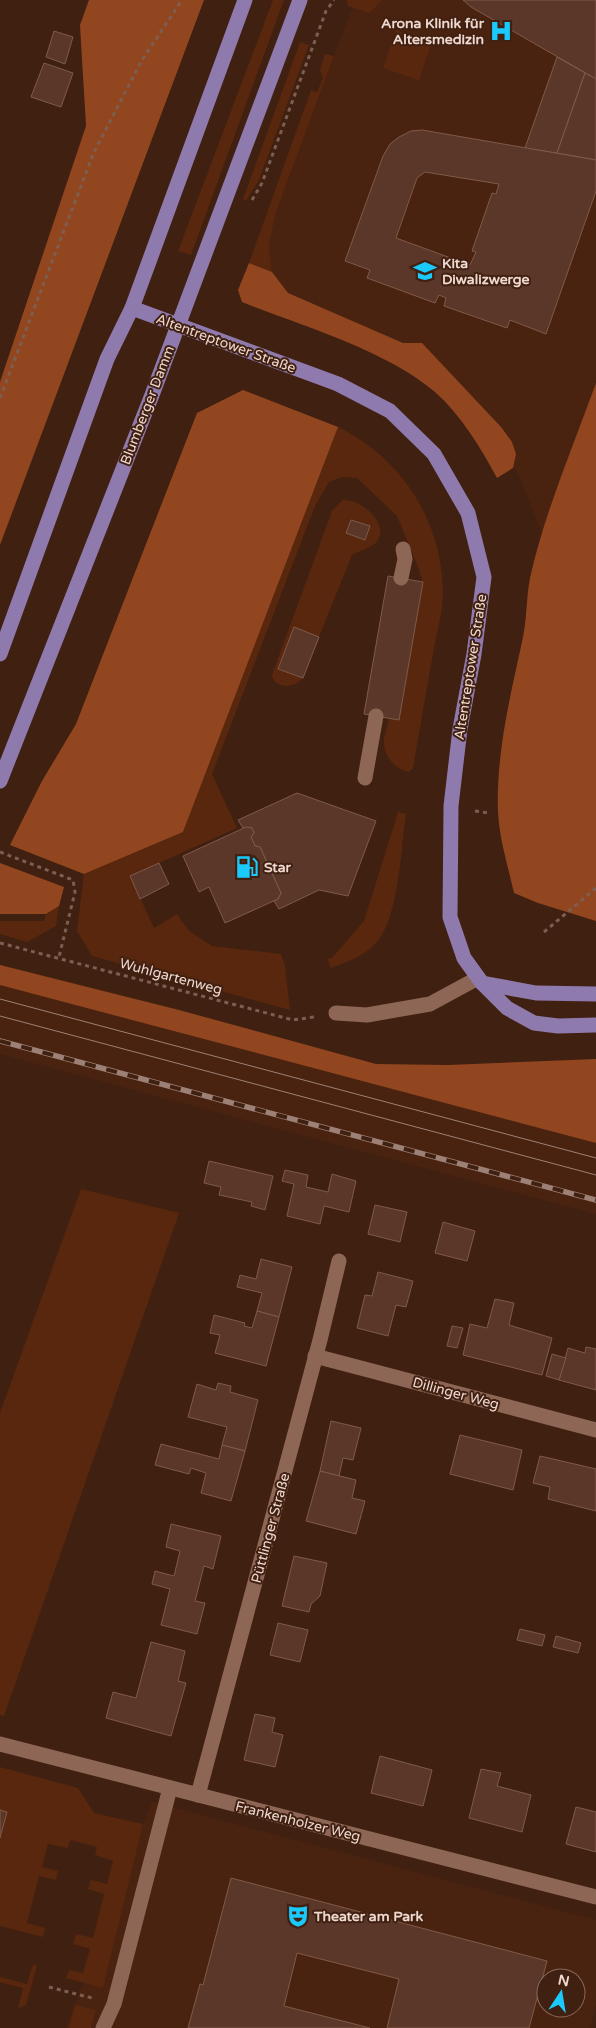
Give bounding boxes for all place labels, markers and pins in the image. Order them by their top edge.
place label: Arona Klinik für Altersmedizin [381,15,485,48]
hospital icon: Arona Klinik für Altersmedizin [488,18,514,44]
place label: Kita Diwalizwerge [442,255,530,288]
school or university icon: Kita Diwalizwerge [412,258,438,284]
fuel station icon: Star [234,854,260,880]
place label: Star [264,859,292,876]
theatre icon: Theater am Park [285,1903,311,1929]
place label: Theater am Park [313,1908,423,1925]

